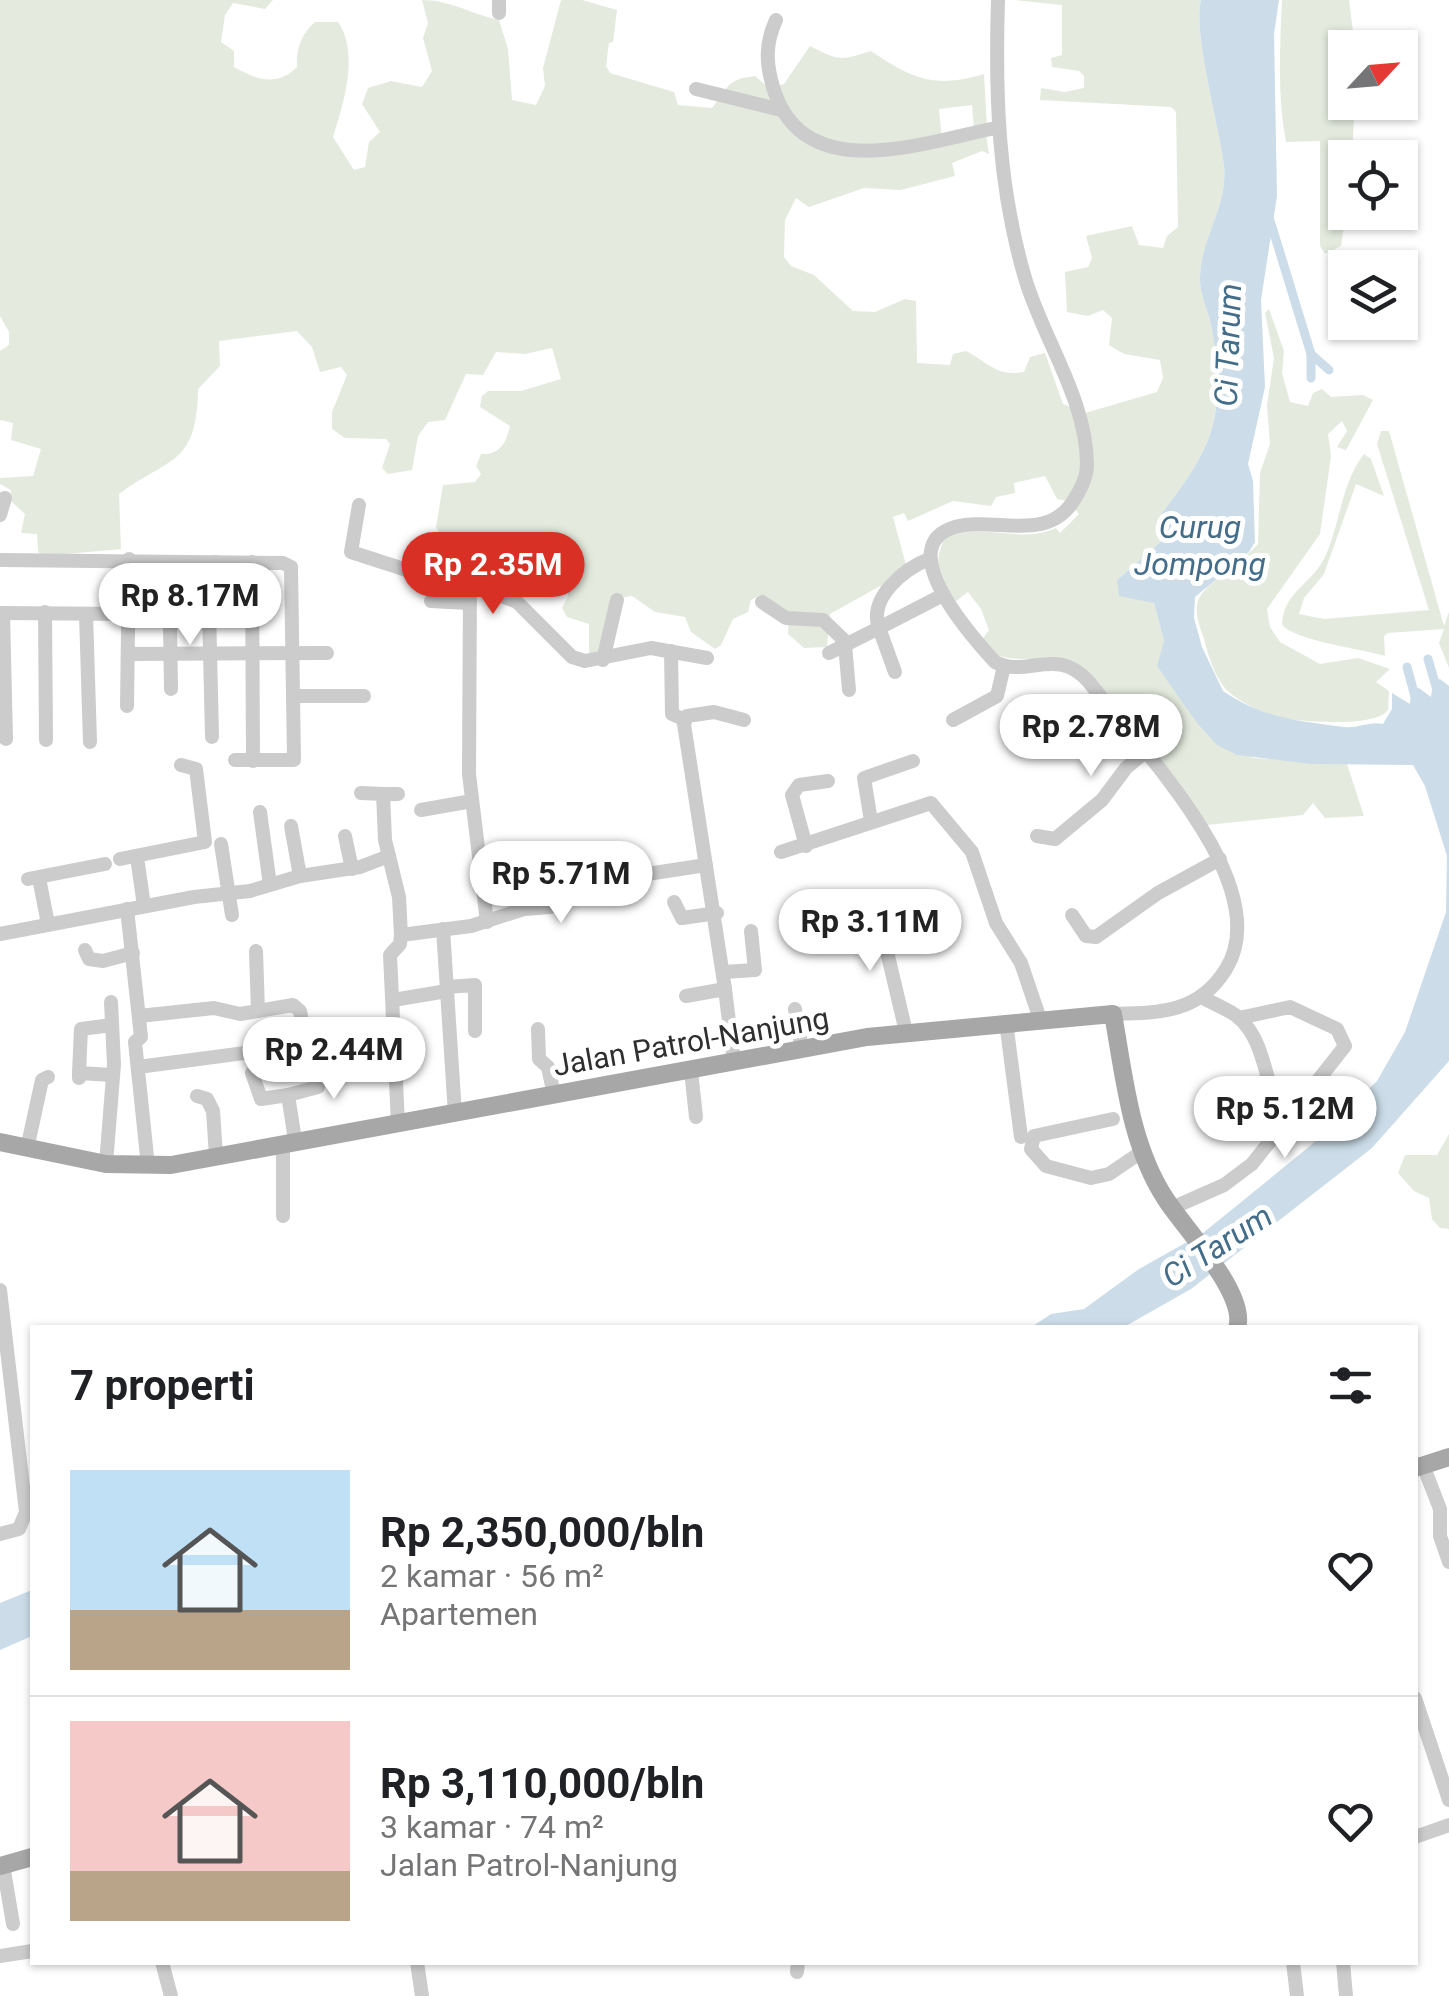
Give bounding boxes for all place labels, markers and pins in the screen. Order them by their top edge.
pin: Rp 2.35M [390,532,596,617]
pin: Rp 8.17M [87,563,293,648]
pin: Rp 2.78M [988,694,1194,779]
pin: Rp 5.71M [458,841,664,926]
pin: Rp 3.11M [767,889,973,974]
pin: Rp 2.44M [231,1017,437,1102]
pin: Rp 5.12M [1182,1076,1388,1161]

